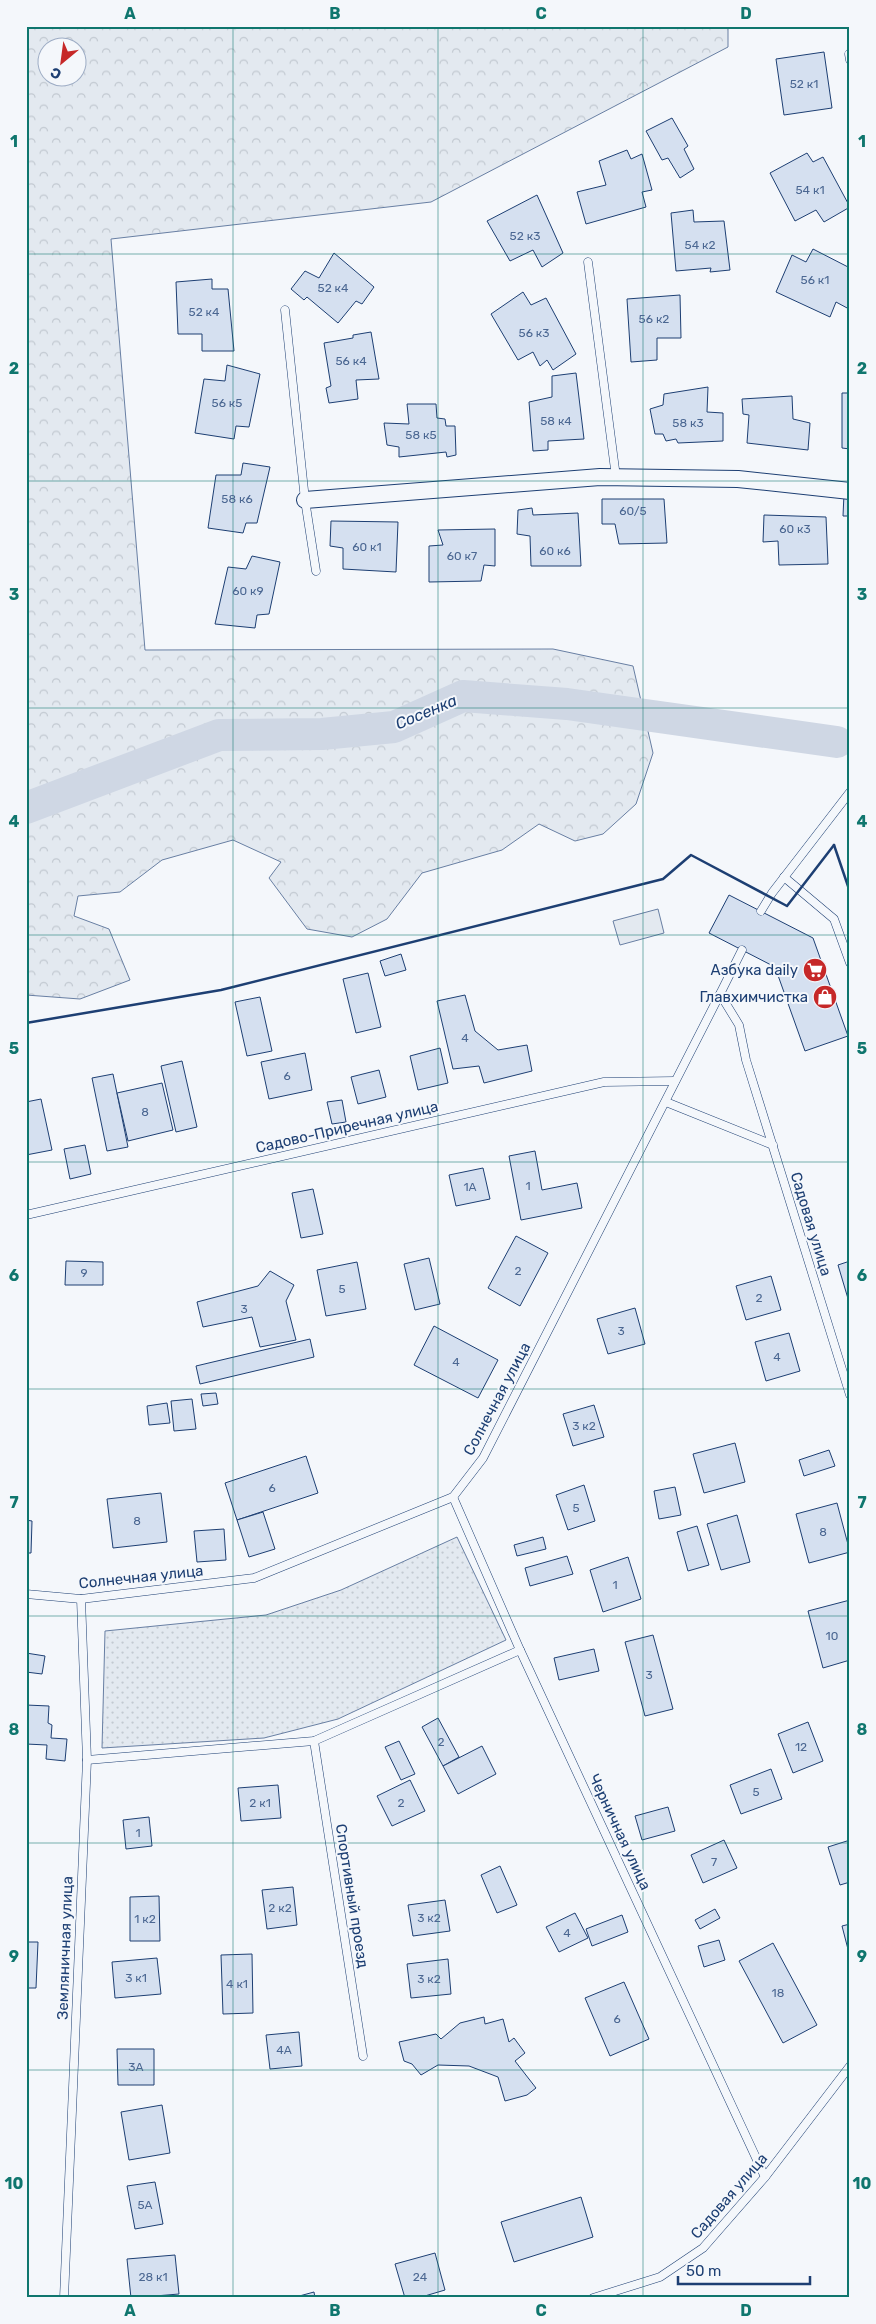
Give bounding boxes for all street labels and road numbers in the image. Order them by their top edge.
street label: Садово-Приречная улица [254,1097,440,1157]
street label: Садовая улица [787,1170,835,1278]
street label: Солнечная улица [460,1339,534,1459]
street label: Солнечная улица [78,1561,204,1593]
street label: Черничная улица [585,1771,655,1893]
street label: Спортивный проезд [332,1823,372,1969]
street label: Земляничная улица [53,1876,77,2020]
street label: Садовая улица [687,2150,771,2242]

